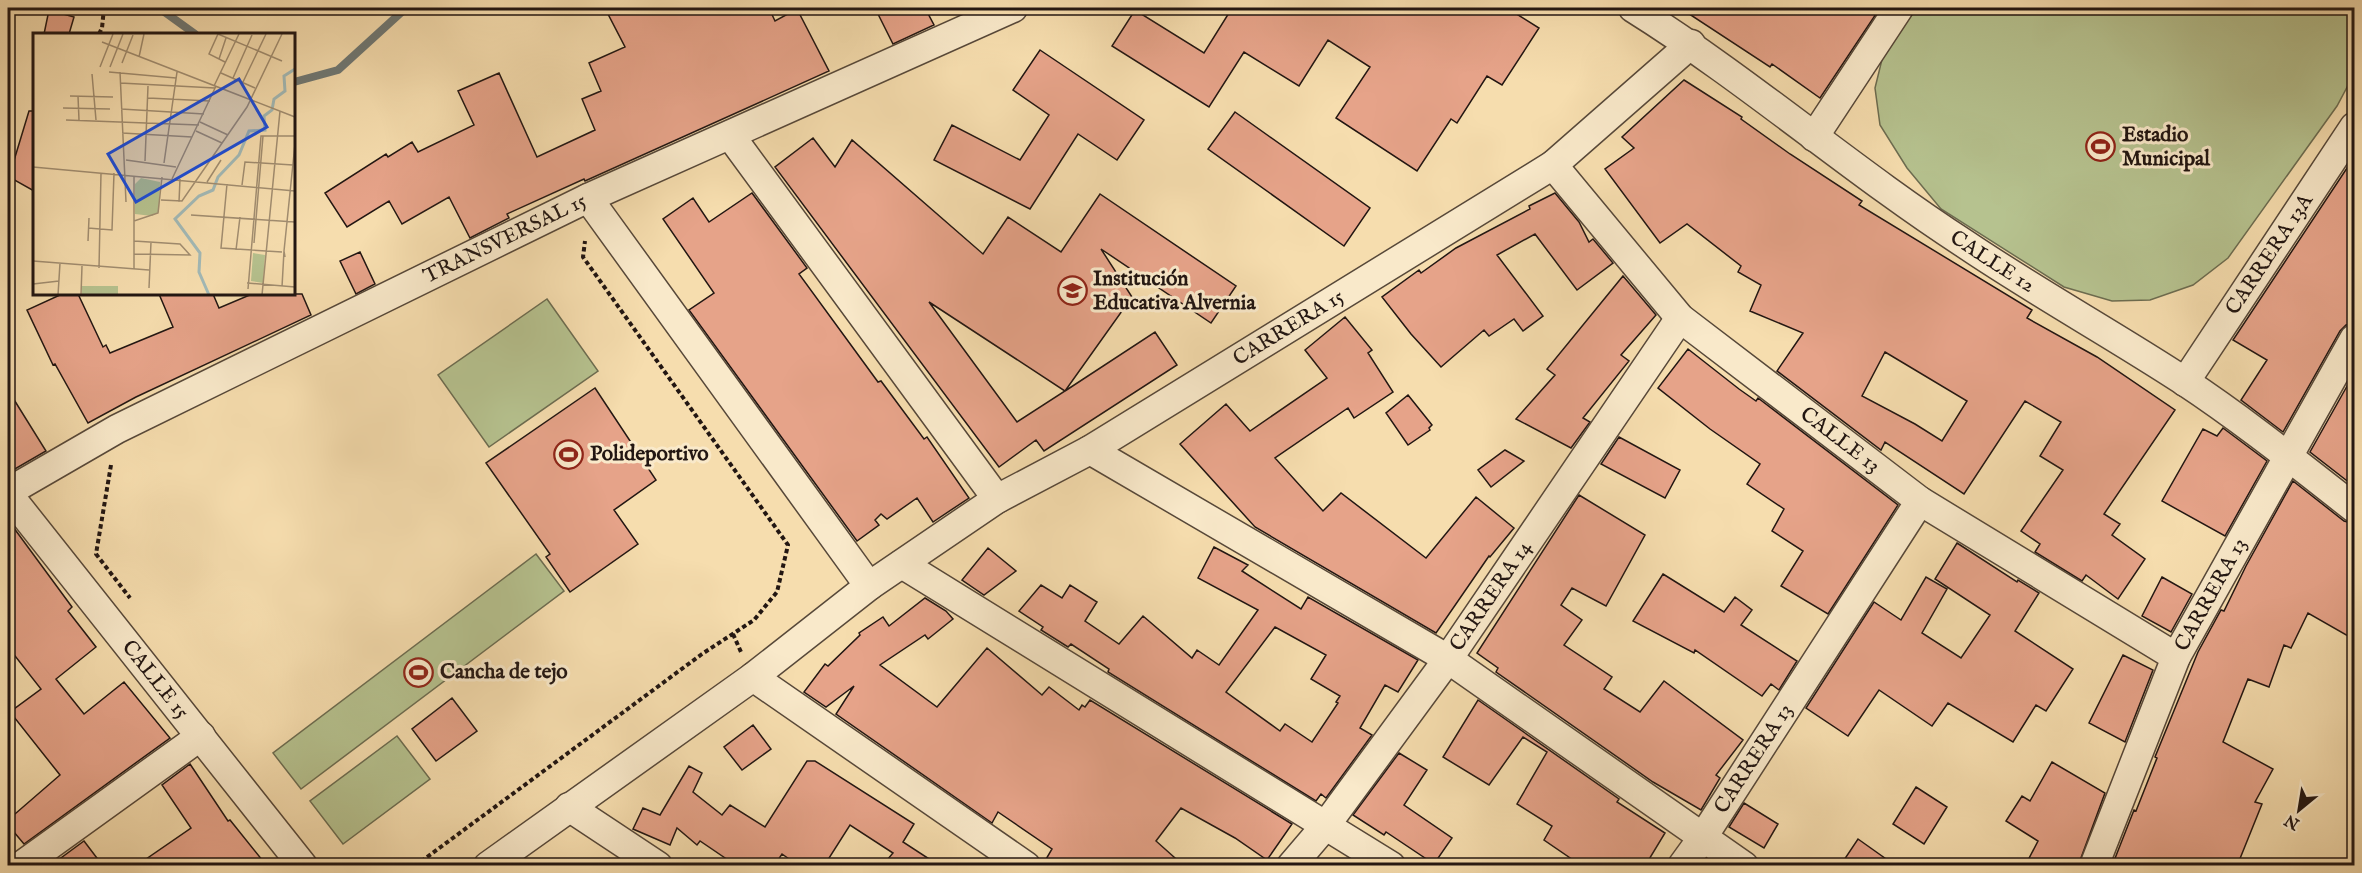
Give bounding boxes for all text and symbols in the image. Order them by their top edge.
inset map [33,33,296,296]
place label: Estadio Municipal [2122,122,2211,173]
sports icon: Estadio Municipal [2085,131,2117,163]
street label: TRANSVERSAL 15 [419,187,591,290]
street label: CARRERA 13A [2220,188,2320,320]
street label: CALLE 12 [1945,224,2040,299]
place label: Institución Educativa Alvernia [1093,266,1256,317]
school or university icon: Institución Educativa Alvernia [1056,275,1088,307]
street label: CARRERA 15 [1228,283,1349,372]
street label: CALLE 13 [1794,401,1885,479]
sports icon: Polideportivo [553,438,585,470]
place label: Polideportivo [590,441,709,468]
street label: CARRERA 13 [2168,533,2253,656]
street label: CARRERA 14 [1444,535,1538,657]
street label: CALLE 15 [116,635,195,725]
sports icon: Cancha de tejo [403,656,435,688]
place label: Cancha de tejo [440,659,568,686]
street label: CARRERA 13 [1708,699,1799,819]
north arrow [2269,780,2329,840]
text: N [2281,809,2304,834]

